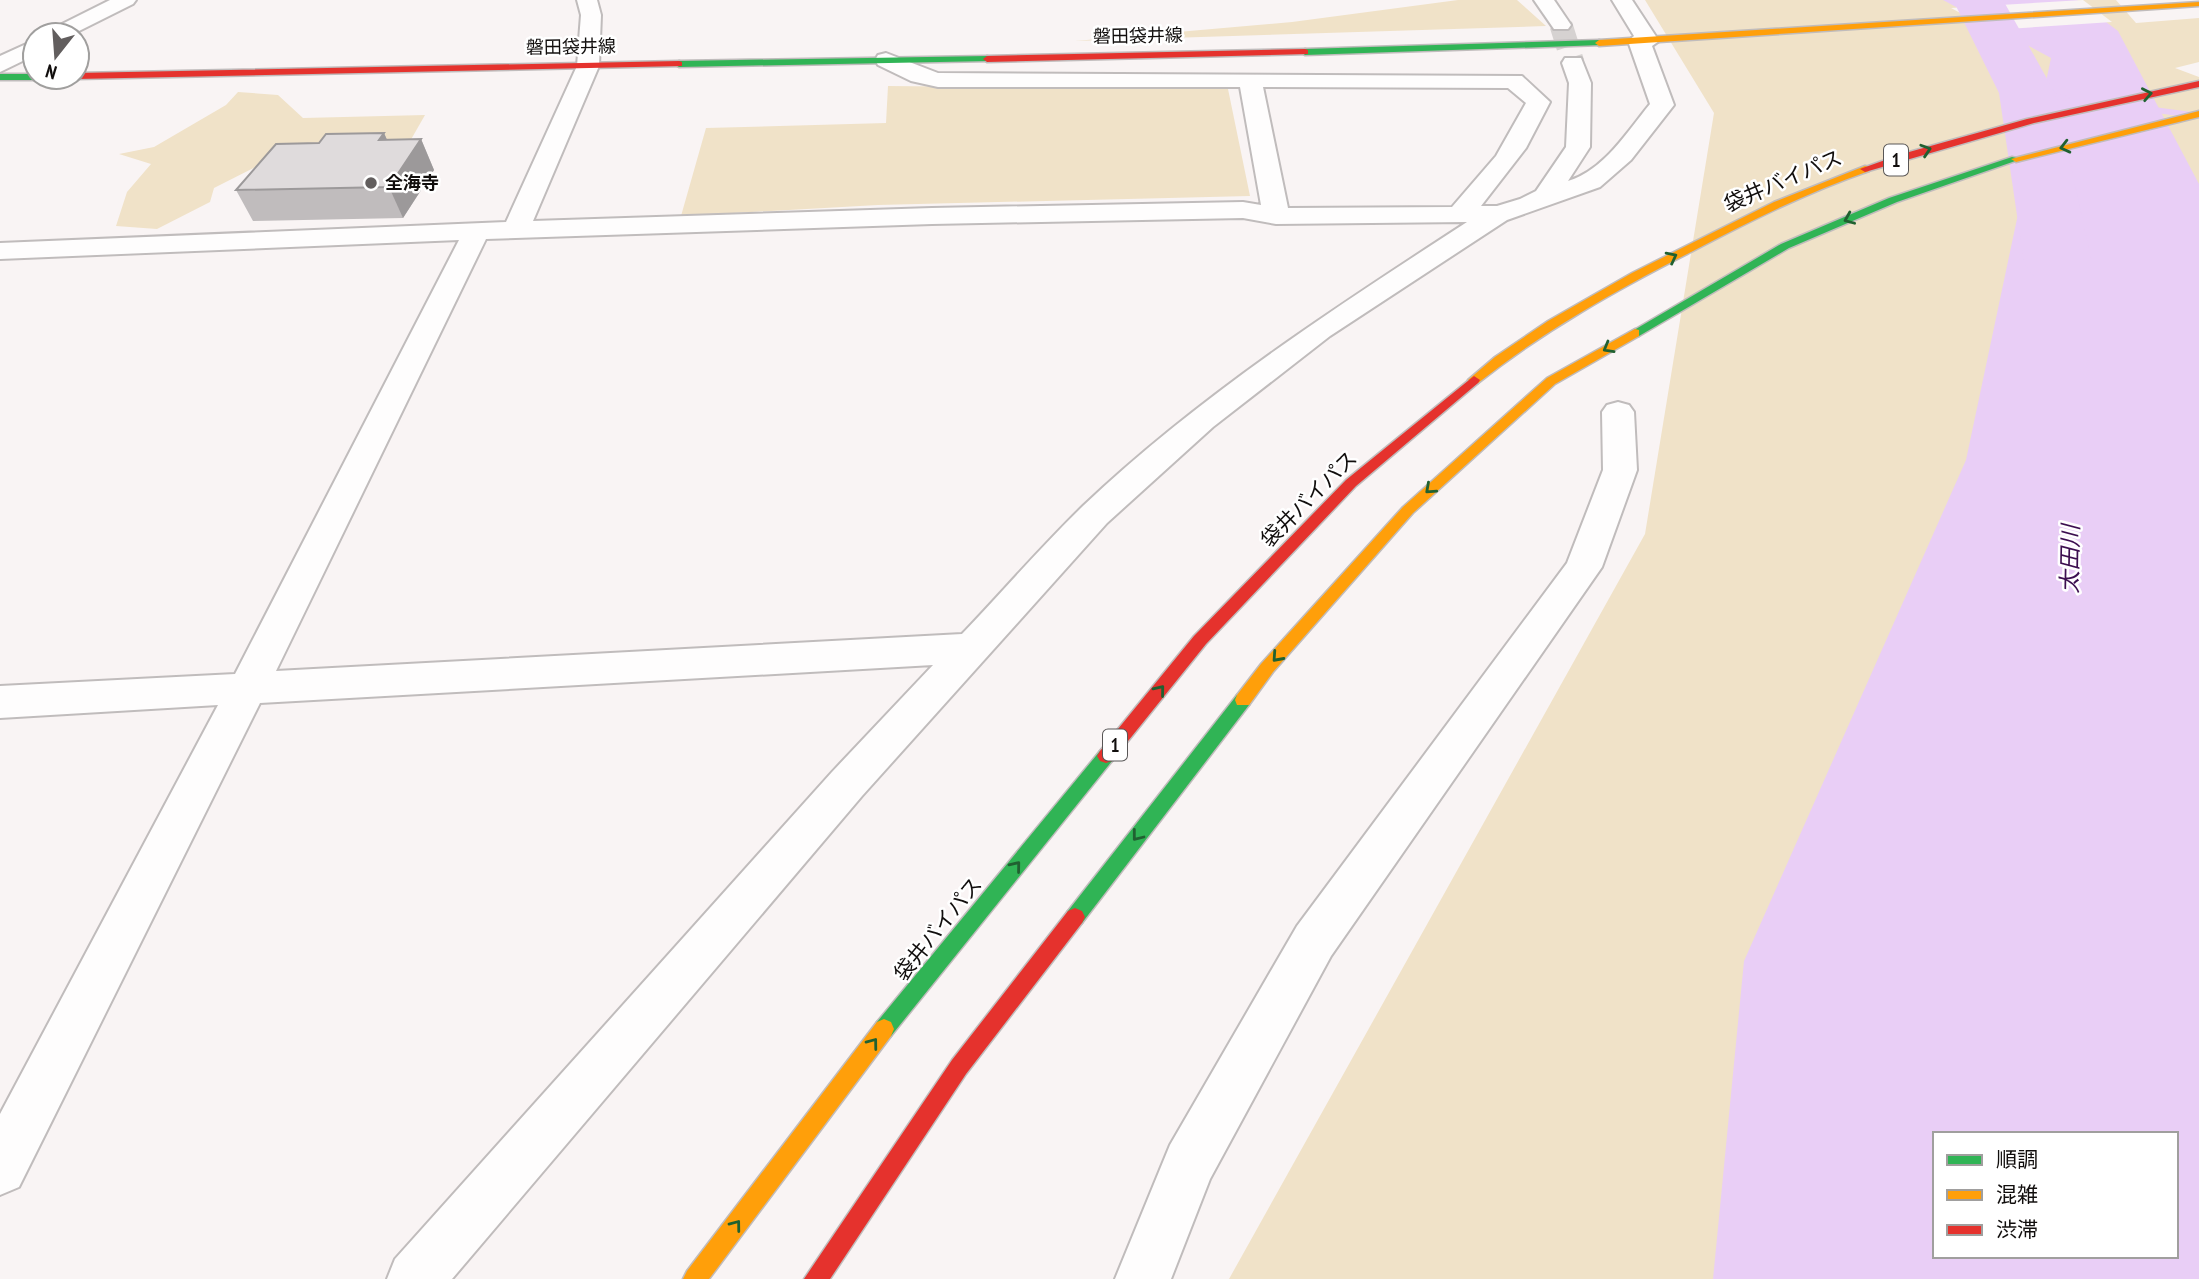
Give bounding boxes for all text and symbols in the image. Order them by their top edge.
north arrow [21,21,91,91]
street label: 磐田袋井線 [1093,23,1183,48]
street label: 磐田袋井線 [526,34,616,59]
text: N [43,59,59,85]
one-way arrow [2141,87,2153,102]
one-way arrow [2059,139,2071,153]
street label: 袋井バイパス [1720,144,1846,218]
road number: 1 [1884,144,1908,176]
one-way arrow [1920,144,1932,158]
place label: 全海寺 [385,171,439,194]
marker: 全海寺 [363,175,379,191]
one-way arrow [1844,210,1856,224]
one-way arrow [1665,251,1677,265]
one-way arrow [1603,340,1616,353]
street label: 袋井バイパス [1255,445,1363,553]
one-way arrow [1426,481,1439,493]
water label: 太田川 [2054,521,2085,594]
one-way arrow [1273,649,1285,662]
one-way arrow [1152,686,1164,699]
road number: 1 [1103,730,1127,760]
one-way arrow [1133,828,1146,841]
one-way arrow [1008,862,1021,874]
street label: 袋井バイパス [888,871,988,986]
one-way arrow [865,1039,878,1051]
legend [1933,1132,2178,1258]
text: 順調 [1996,1146,2038,1173]
text: 混雑 [1996,1181,2038,1208]
text: 渋滞 [1996,1216,2038,1243]
one-way arrow [727,1220,740,1232]

